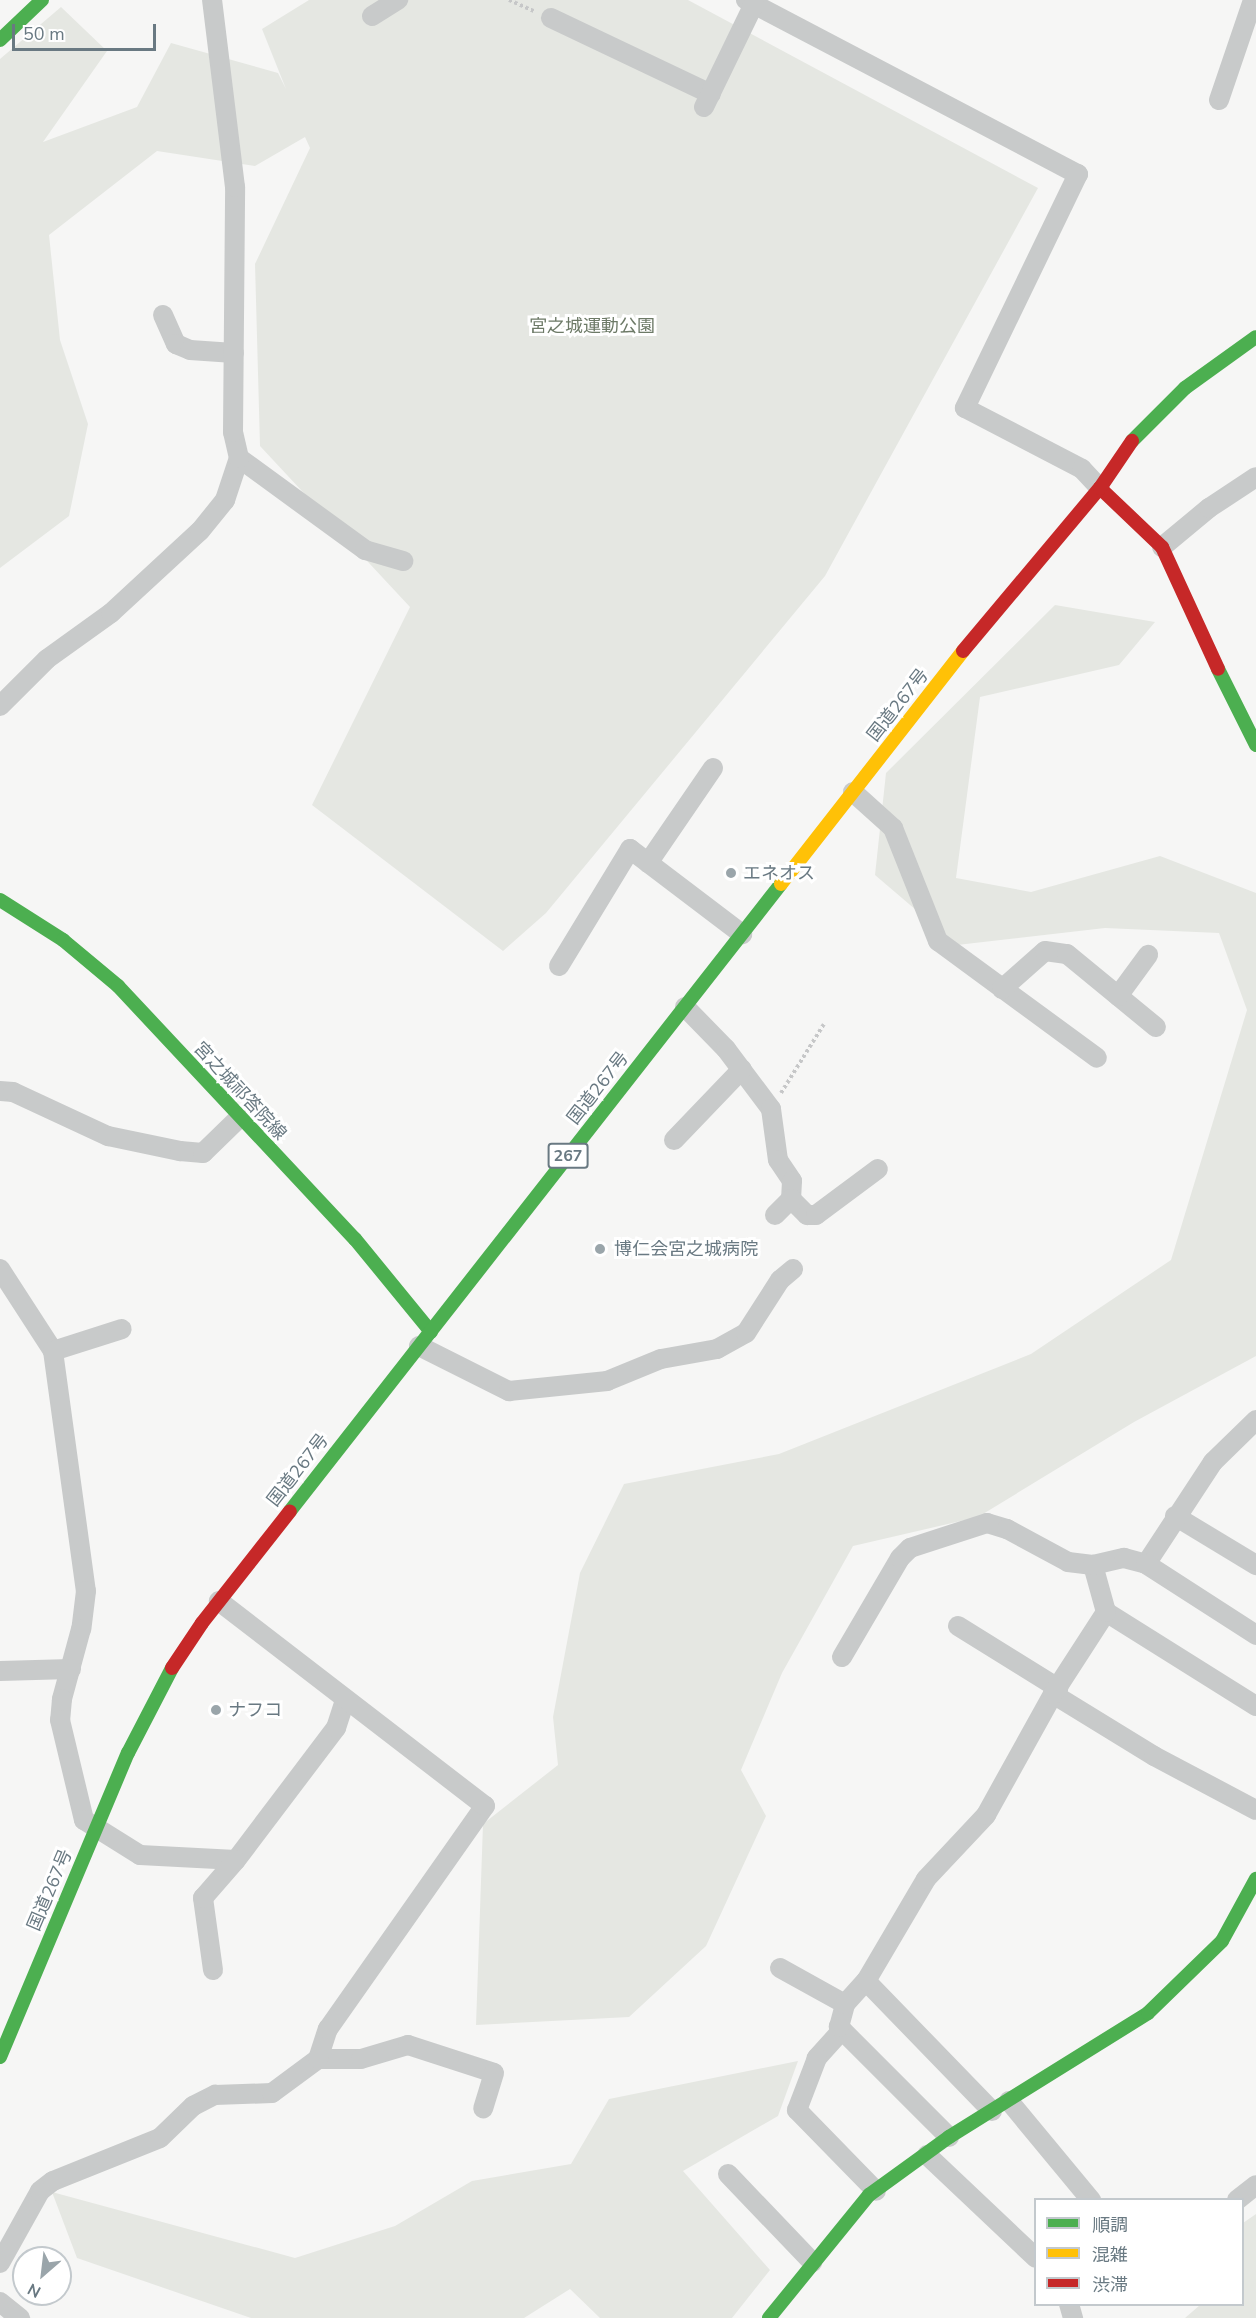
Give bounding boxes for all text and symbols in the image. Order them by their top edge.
scale bar [15,12,159,50]
text: 50 m [23,22,65,46]
park label: 宮之城運動公園 [529,315,655,337]
street label: 国道267号 [863,664,933,746]
place label: エネオス [743,862,815,884]
marker: エネオス [724,866,738,880]
street label: 宮之城祁答院線 [189,1038,291,1144]
street label: 国道267号 [563,1047,633,1129]
road number: 267 [547,1143,589,1169]
place label: 博仁会宮之城病院 [614,1238,758,1260]
marker: 博仁会宮之城病院 [591,1240,609,1258]
street label: 国道267号 [263,1429,333,1511]
place label: ナフコ [228,1699,282,1721]
marker: ナフコ [209,1703,223,1717]
street label: 国道267号 [23,1846,77,1934]
legend [1034,2198,1244,2306]
text: 順調 [1092,2213,1128,2237]
text: 混雑 [1092,2243,1128,2267]
north arrow [12,2246,72,2306]
text: 渋滞 [1092,2273,1128,2297]
text: N [24,2278,45,2303]

